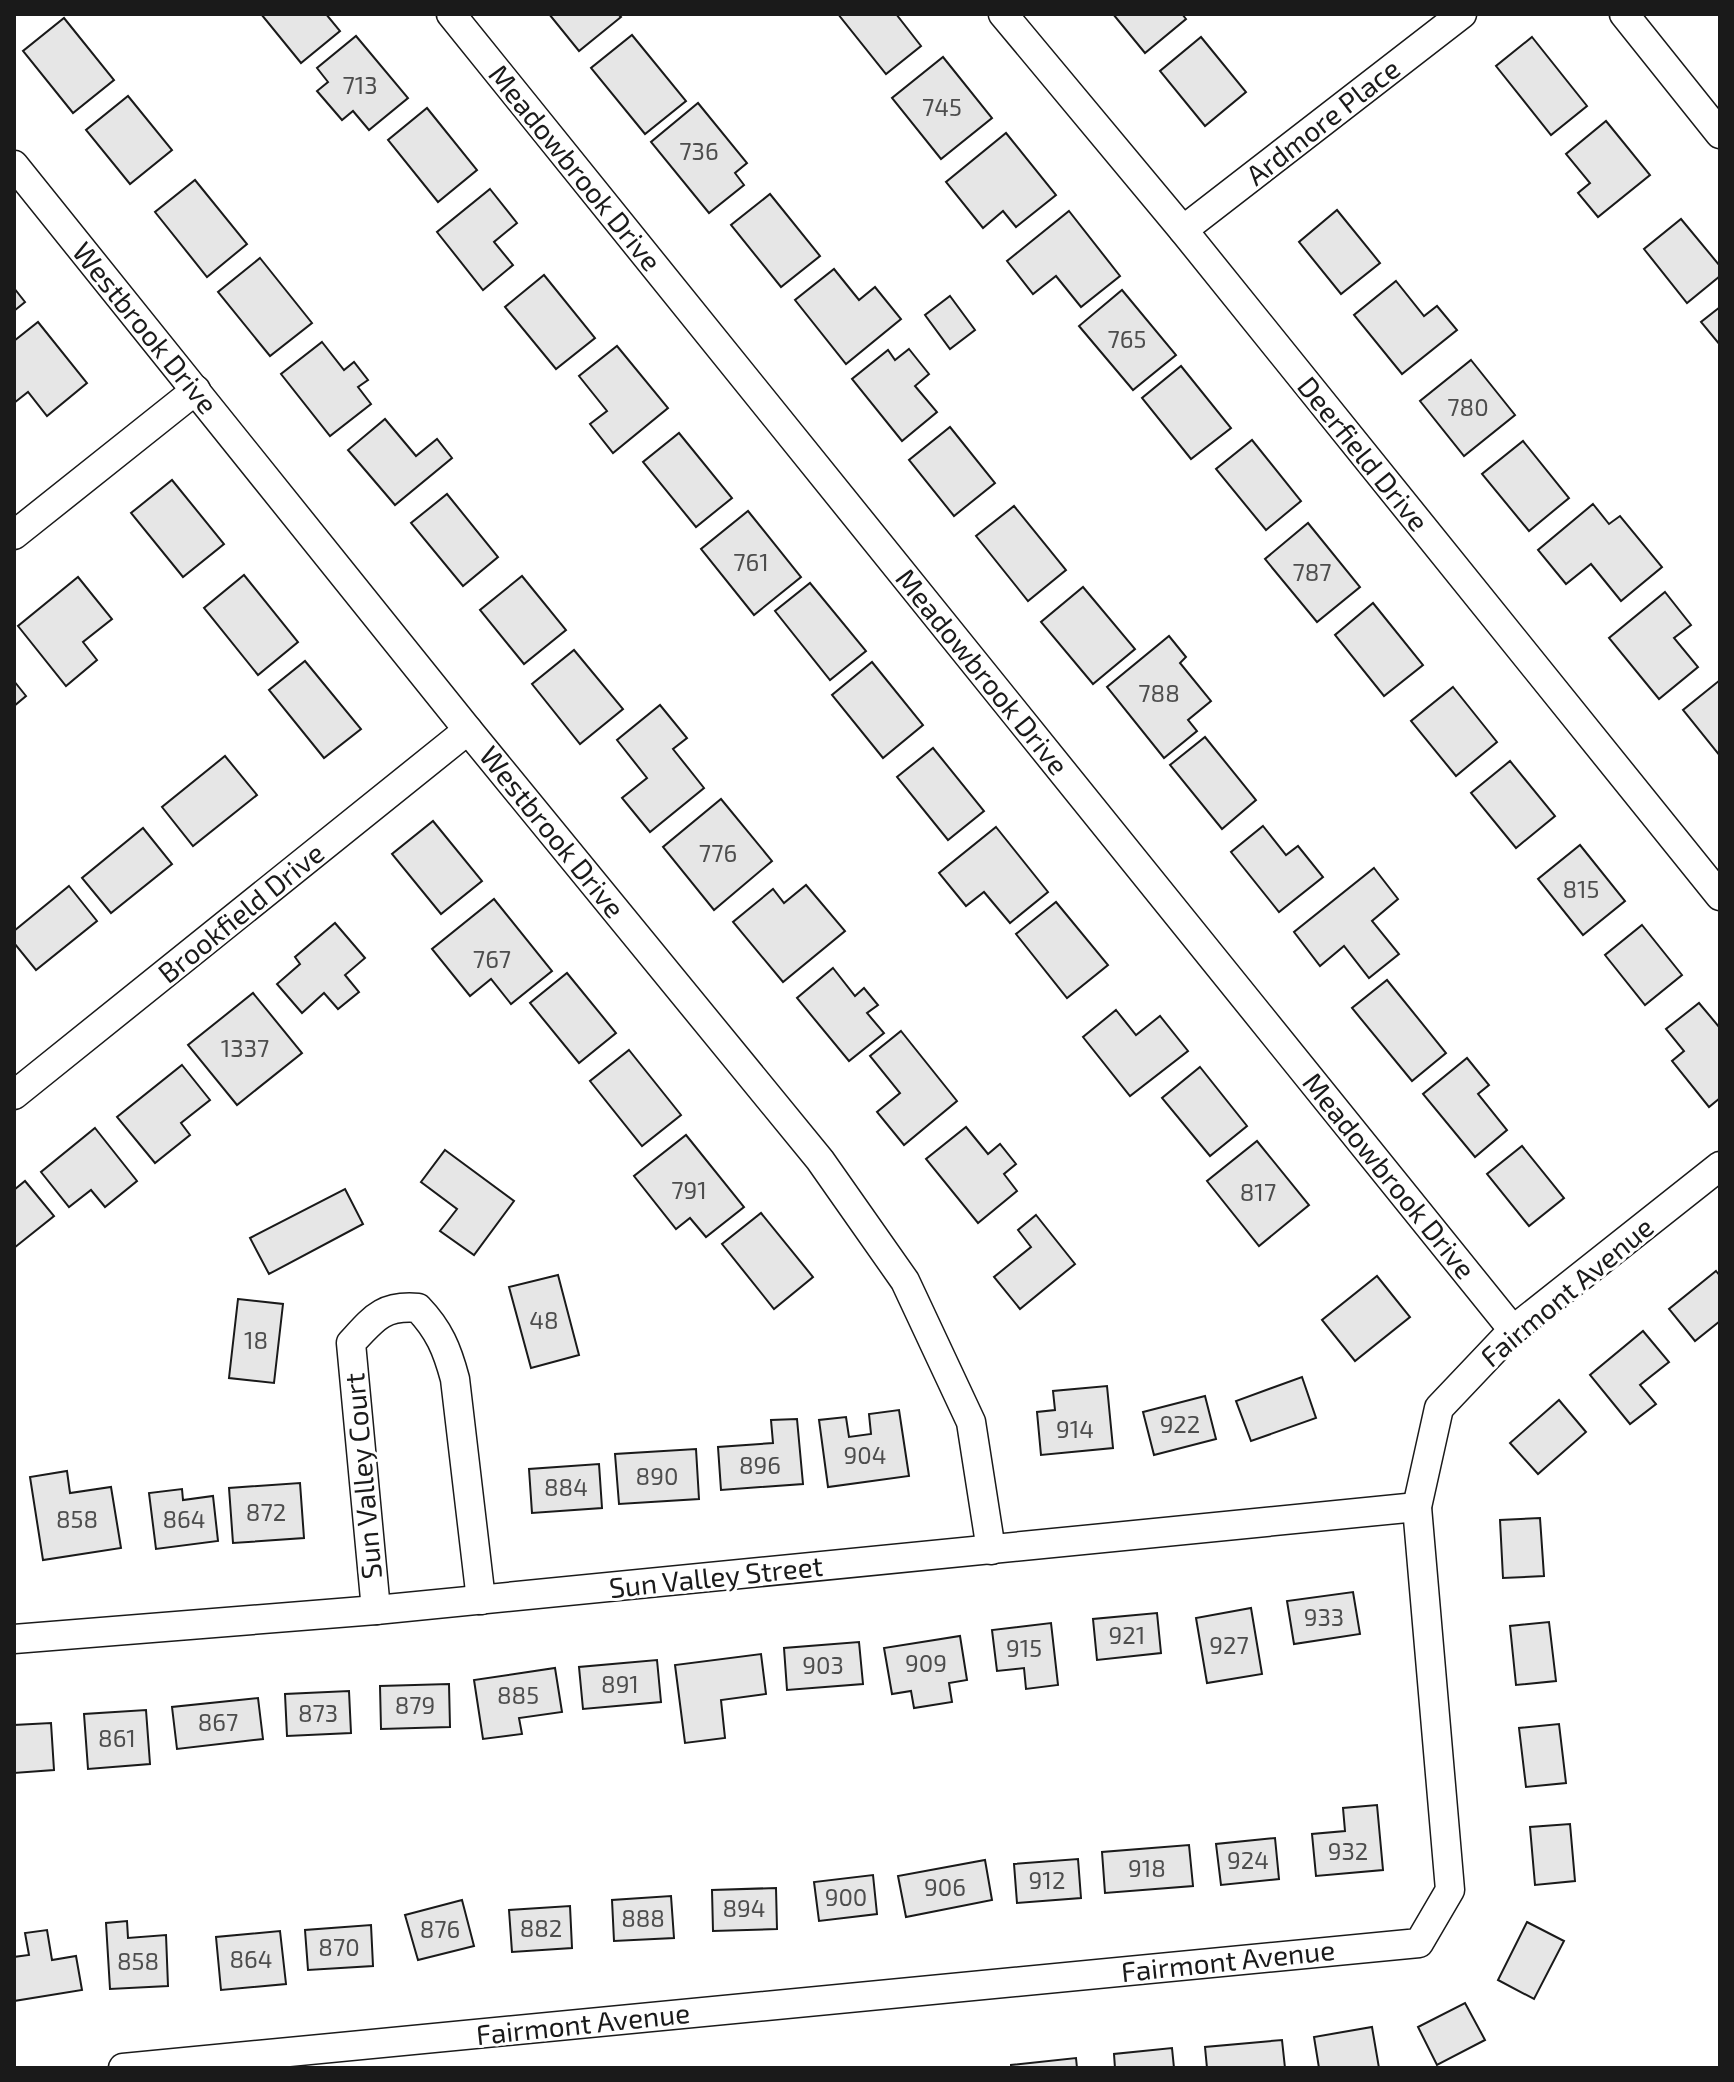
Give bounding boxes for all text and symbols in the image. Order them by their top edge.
street label: Ardmore Place [1239,51,1406,192]
street label: Meadowbrook Drive [482,57,669,277]
house number: 713 [342,70,378,99]
house number: 745 [922,92,962,121]
house number: 736 [679,136,719,165]
street label: Westbrook Drive [66,235,225,420]
house number: 765 [1108,324,1146,353]
street label: Deerfield Drive [1291,369,1436,538]
house number: 780 [1447,392,1489,421]
house number: 761 [733,547,769,576]
house number: 787 [1292,557,1332,586]
street label: Meadowbrook Drive [889,561,1076,781]
house number: 788 [1138,678,1180,707]
street label: Westbrook Drive [473,739,632,924]
street label: Brookfield Drive [151,835,330,989]
house number: 776 [699,838,737,867]
house number: 815 [1563,874,1599,903]
house number: 767 [473,944,511,973]
house number: 1337 [221,1033,269,1062]
street label: Meadowbrook Drive [1296,1065,1483,1285]
house number: 791 [671,1175,707,1204]
house number: 817 [1240,1177,1276,1206]
street label: Fairmont Avenue [1473,1209,1660,1373]
house number: 48 [529,1305,559,1334]
house number: 18 [244,1325,268,1354]
street label: Sun Valley Court [336,1372,388,1581]
house number: 922 [1160,1409,1200,1438]
house number: 914 [1056,1414,1094,1443]
house number: 904 [844,1440,886,1469]
house number: 896 [739,1450,781,1479]
house number: 890 [636,1461,678,1490]
house number: 884 [544,1472,588,1501]
house number: 872 [246,1497,286,1526]
house number: 858 [56,1504,98,1533]
house number: 864 [162,1504,206,1533]
street label: Sun Valley Street [607,1548,825,1604]
house number: 933 [1304,1602,1344,1631]
house number: 921 [1109,1620,1145,1649]
house number: 927 [1209,1630,1249,1659]
house number: 915 [1006,1633,1042,1662]
house number: 909 [905,1648,947,1677]
house number: 903 [802,1650,844,1679]
house number: 891 [601,1669,639,1698]
house number: 885 [497,1680,539,1709]
house number: 879 [395,1690,435,1719]
house number: 873 [298,1698,338,1727]
house number: 867 [198,1707,238,1736]
house number: 861 [98,1723,136,1752]
house number: 932 [1328,1836,1368,1865]
house number: 924 [1227,1845,1269,1874]
house number: 918 [1128,1853,1166,1882]
house number: 912 [1029,1865,1065,1894]
house number: 906 [924,1872,966,1901]
house number: 900 [825,1882,867,1911]
house number: 894 [722,1893,766,1922]
house number: 888 [621,1903,665,1932]
house number: 882 [520,1913,562,1942]
house number: 876 [420,1914,460,1943]
house number: 870 [318,1932,360,1961]
street label: Fairmont Avenue [1119,1932,1336,1988]
house number: 864 [229,1944,273,1973]
house number: 858 [117,1946,159,1975]
street label: Fairmont Avenue [474,1995,691,2051]

